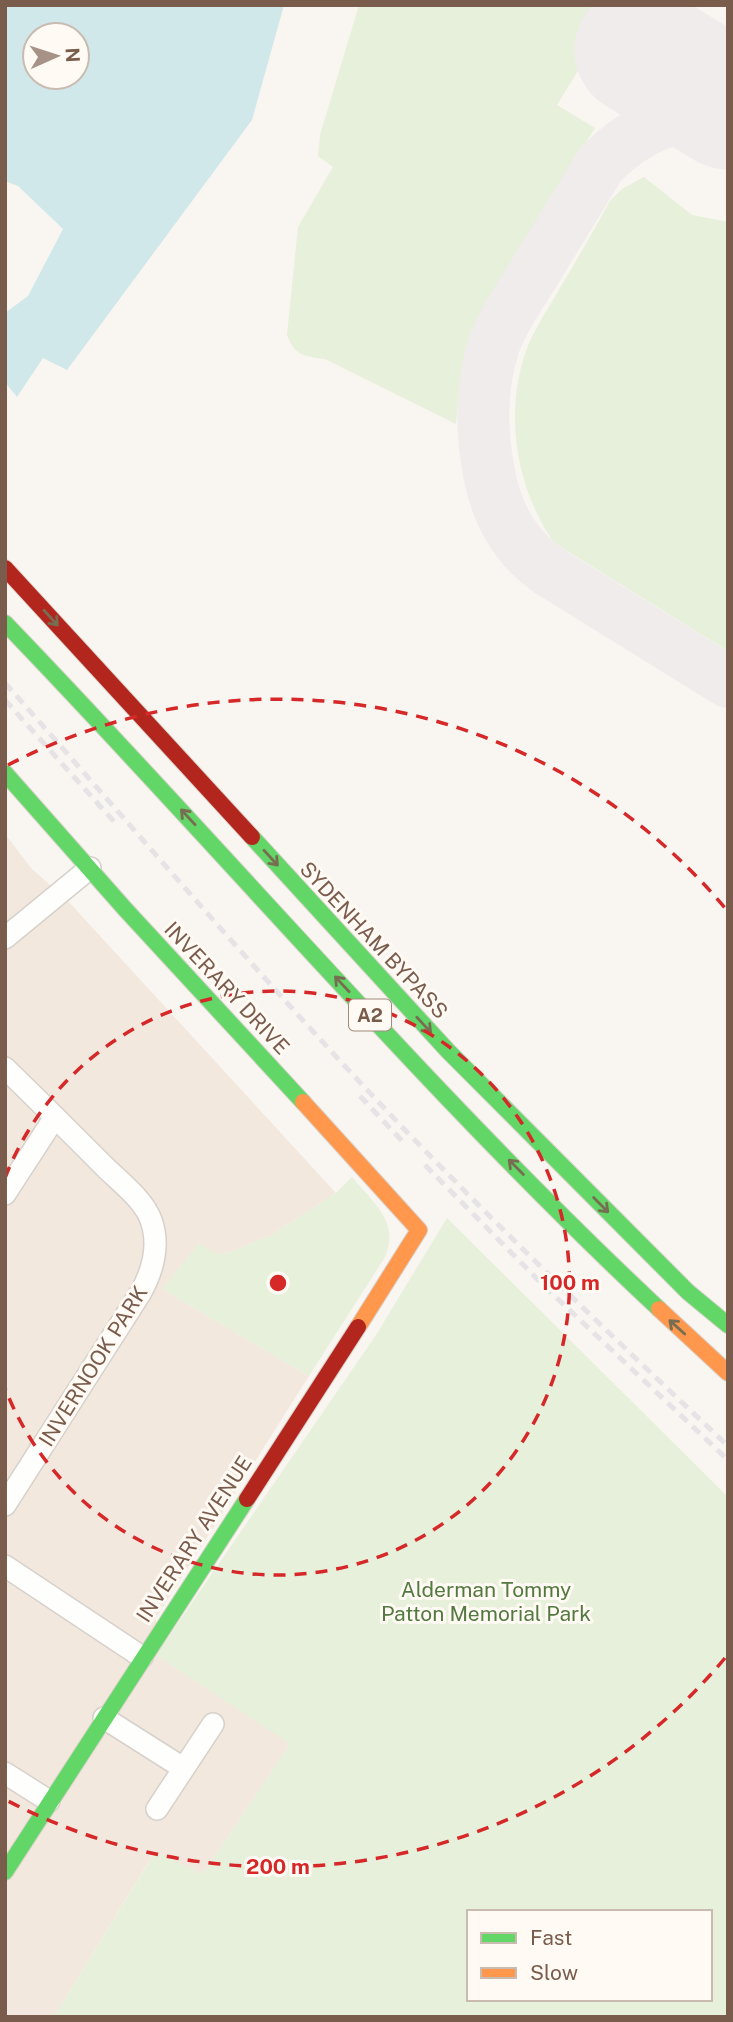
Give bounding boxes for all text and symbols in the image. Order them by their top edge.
north arrow [21,21,91,91]
text: N [62,47,84,63]
one-way arrow [43,609,60,626]
one-way arrow [180,808,196,826]
one-way arrow [263,849,279,867]
street label: SYDENHAM BYPASS [295,856,453,1024]
street label: INVERARY DRIVE [159,917,295,1059]
one-way arrow [334,975,350,993]
road number: A2 [349,1000,391,1030]
one-way arrow [416,1016,433,1033]
one-way arrow [507,1159,524,1176]
one-way arrow [592,1197,609,1214]
text: 100 m [540,1270,600,1295]
centre of rings [266,1271,290,1295]
street label: INVERNOOK PARK [33,1281,153,1451]
one-way arrow [668,1319,686,1335]
street label: INVERARY AVENUE [131,1451,257,1627]
park label: Alderman Tommy Patton Memorial Park [381,1577,591,1626]
text: 200 m [246,1854,310,1879]
legend [467,1910,712,2001]
text: Fast [530,1925,572,1950]
text: Slow [530,1960,578,1985]

